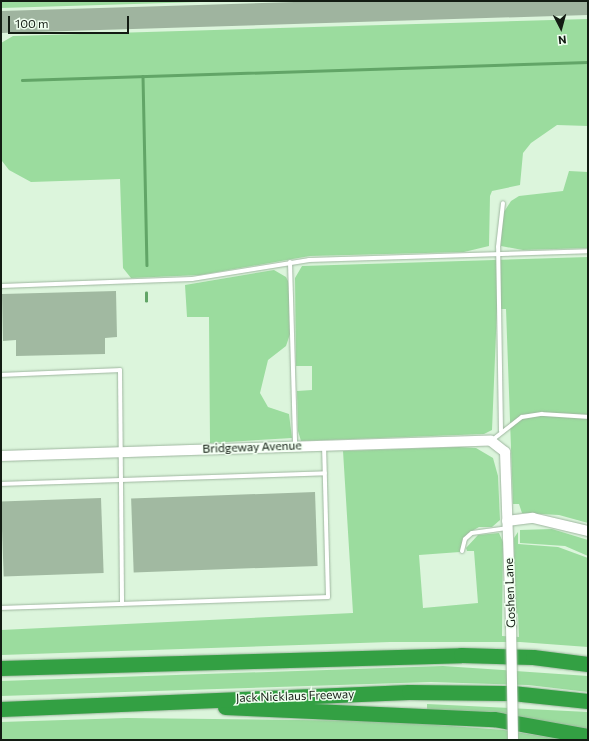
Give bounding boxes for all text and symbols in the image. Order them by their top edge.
scale bar [10,8,131,34]
north arrow [541,8,581,48]
text: 100 m [15,16,49,30]
text: N [558,34,567,47]
street label: Bridgeway Avenue [202,438,302,456]
street label: Goshen Lane [502,558,518,628]
street label: Jack Nicklaus Freeway [236,687,354,705]

